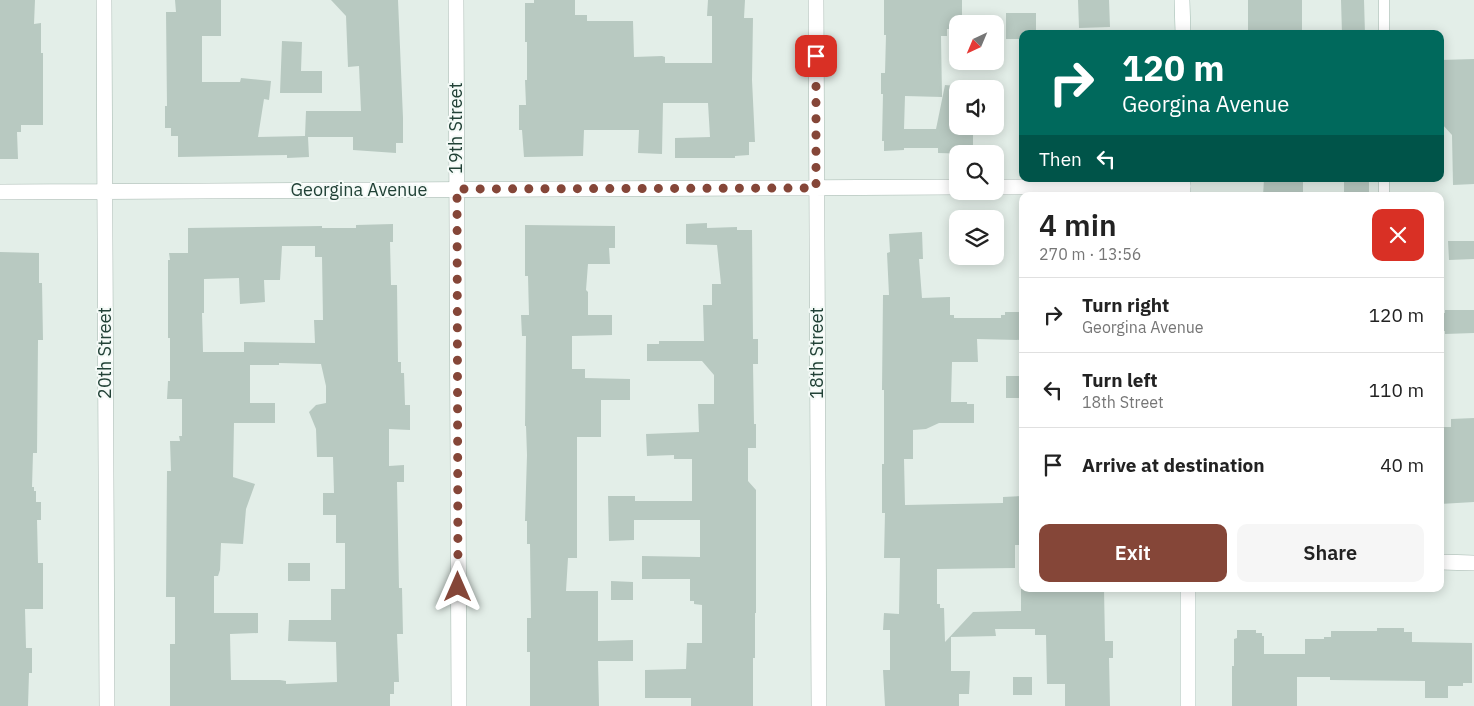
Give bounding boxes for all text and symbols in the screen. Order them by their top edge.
north arrow [949,15,1004,70]
map controls [949,15,1004,265]
pin [795,35,837,77]
icon: arrive [802,42,830,70]
text: 120 m [1122,45,1225,91]
icon: right [1039,50,1104,115]
button: sound [949,80,1004,135]
street label: 19th Street [444,82,467,174]
text: Georgina Avenue [1122,89,1289,118]
button: search [949,145,1004,200]
icon: left [1092,145,1120,173]
text: Then [1039,147,1082,171]
street label: Georgina Avenue [291,178,428,201]
text: 4 min [1039,205,1117,244]
button: close [1372,209,1424,261]
button: layers [949,210,1004,265]
text: 270 m · 13:56 [1039,244,1141,264]
text: Turn right [1082,293,1169,317]
icon: right [1039,301,1067,329]
text: 120 m [1369,303,1424,327]
street label: 20th Street [93,307,116,399]
street label: 18th Street [805,307,828,399]
text: Georgina Avenue [1082,317,1204,337]
text: Turn left [1082,368,1158,392]
icon: left [1039,376,1067,404]
text: 110 m [1369,378,1424,402]
text: 18th Street [1082,392,1164,412]
icon: arrive [1039,451,1067,479]
text: Arrive at destination [1082,453,1265,477]
text: 40 m [1380,453,1424,477]
button: Exit [1039,524,1227,582]
button: Share [1237,524,1424,582]
position arrow [431,560,483,612]

